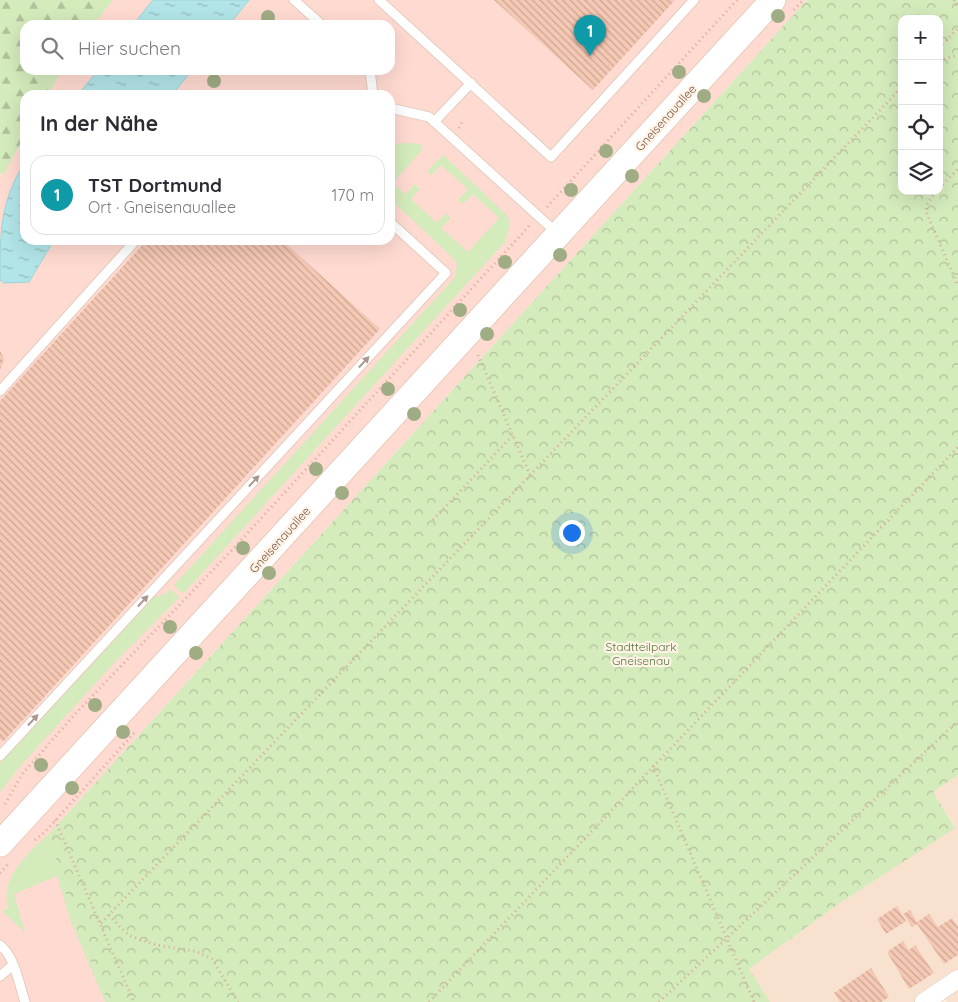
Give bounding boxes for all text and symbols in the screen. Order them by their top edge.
pin: 1 [574,15,606,56]
map controls [898,15,943,195]
button: + [898,15,943,60]
search box [20,20,395,75]
icon: search [38,34,66,62]
text: Hier suchen [78,36,181,60]
button: − [898,60,943,105]
street label: Gneisenauallee [632,81,700,154]
button: locate [898,105,943,150]
text: In der Nähe [40,110,158,136]
button: layers [898,150,943,195]
text: TST Dortmund [88,173,222,197]
text: 1 [54,185,60,205]
text: 170 m [331,185,374,205]
text: Ort · Gneisenauallee [88,197,236,217]
one-way arrow [358,356,370,368]
one-way arrow [248,475,259,488]
street label: Gneisenauallee [246,503,314,576]
your location [559,520,585,546]
one-way arrow [137,595,149,607]
park label: Stadtteilpark Gneisenau [605,639,677,668]
one-way arrow [27,715,39,727]

